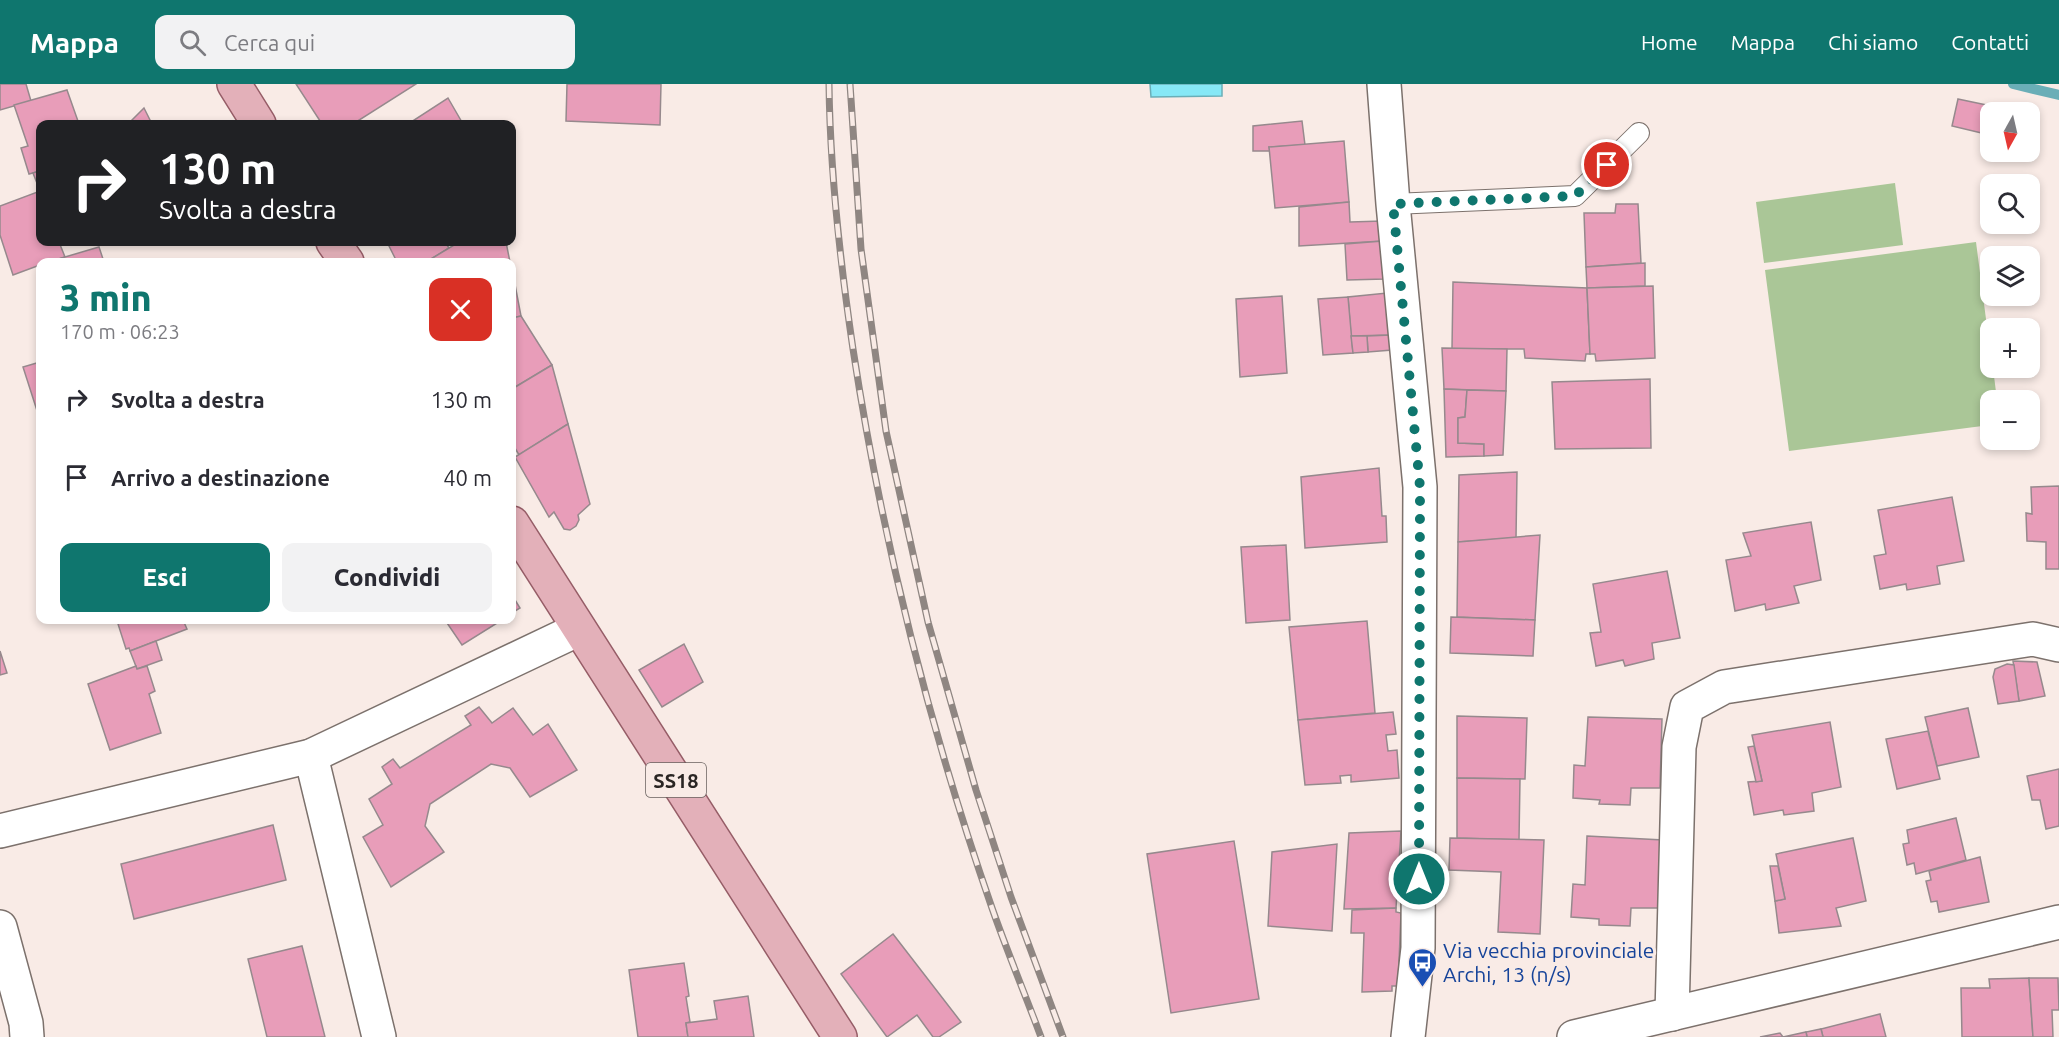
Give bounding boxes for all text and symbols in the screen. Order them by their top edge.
search box [155,15,575,69]
icon: search [176,26,209,59]
text: Mappa [30,27,119,58]
text: Cerca qui [224,30,315,55]
text: Home [1641,30,1698,54]
text: Mappa [1731,30,1795,54]
text: Chi siamo [1828,30,1918,54]
text: Contatti [1951,30,2029,54]
north arrow [1980,102,2040,162]
map controls [1980,102,2040,450]
pin [1581,139,1632,190]
icon: right [60,144,138,222]
text: 130 m [159,145,276,192]
icon: arrive [1590,148,1623,181]
button: search [1980,174,2040,234]
text: Svolta a destra [159,194,337,224]
button: layers [1980,246,2040,306]
text: 3 min [60,277,152,318]
button: close [429,278,492,341]
button: + [1980,318,2040,378]
text: 170 m · 06:23 [60,320,180,343]
icon: right [60,383,93,416]
text: Svolta a destra [111,387,265,412]
text: 130 m [431,387,492,412]
button: − [1980,390,2040,450]
icon: arrive [60,461,93,494]
text: Arrivo a destinazione [111,465,330,490]
text: 40 m [443,465,492,490]
button: Esci [60,543,270,612]
button: Condividi [282,543,492,612]
road number: SS18 [646,763,706,797]
position arrow [1387,847,1451,911]
place label: Via vecchia provinciale Archi, 13 (n/s) [1443,938,1654,986]
bus stop icon: Via vecchia provinciale Archi, 13 (n/s) [1406,946,1438,988]

